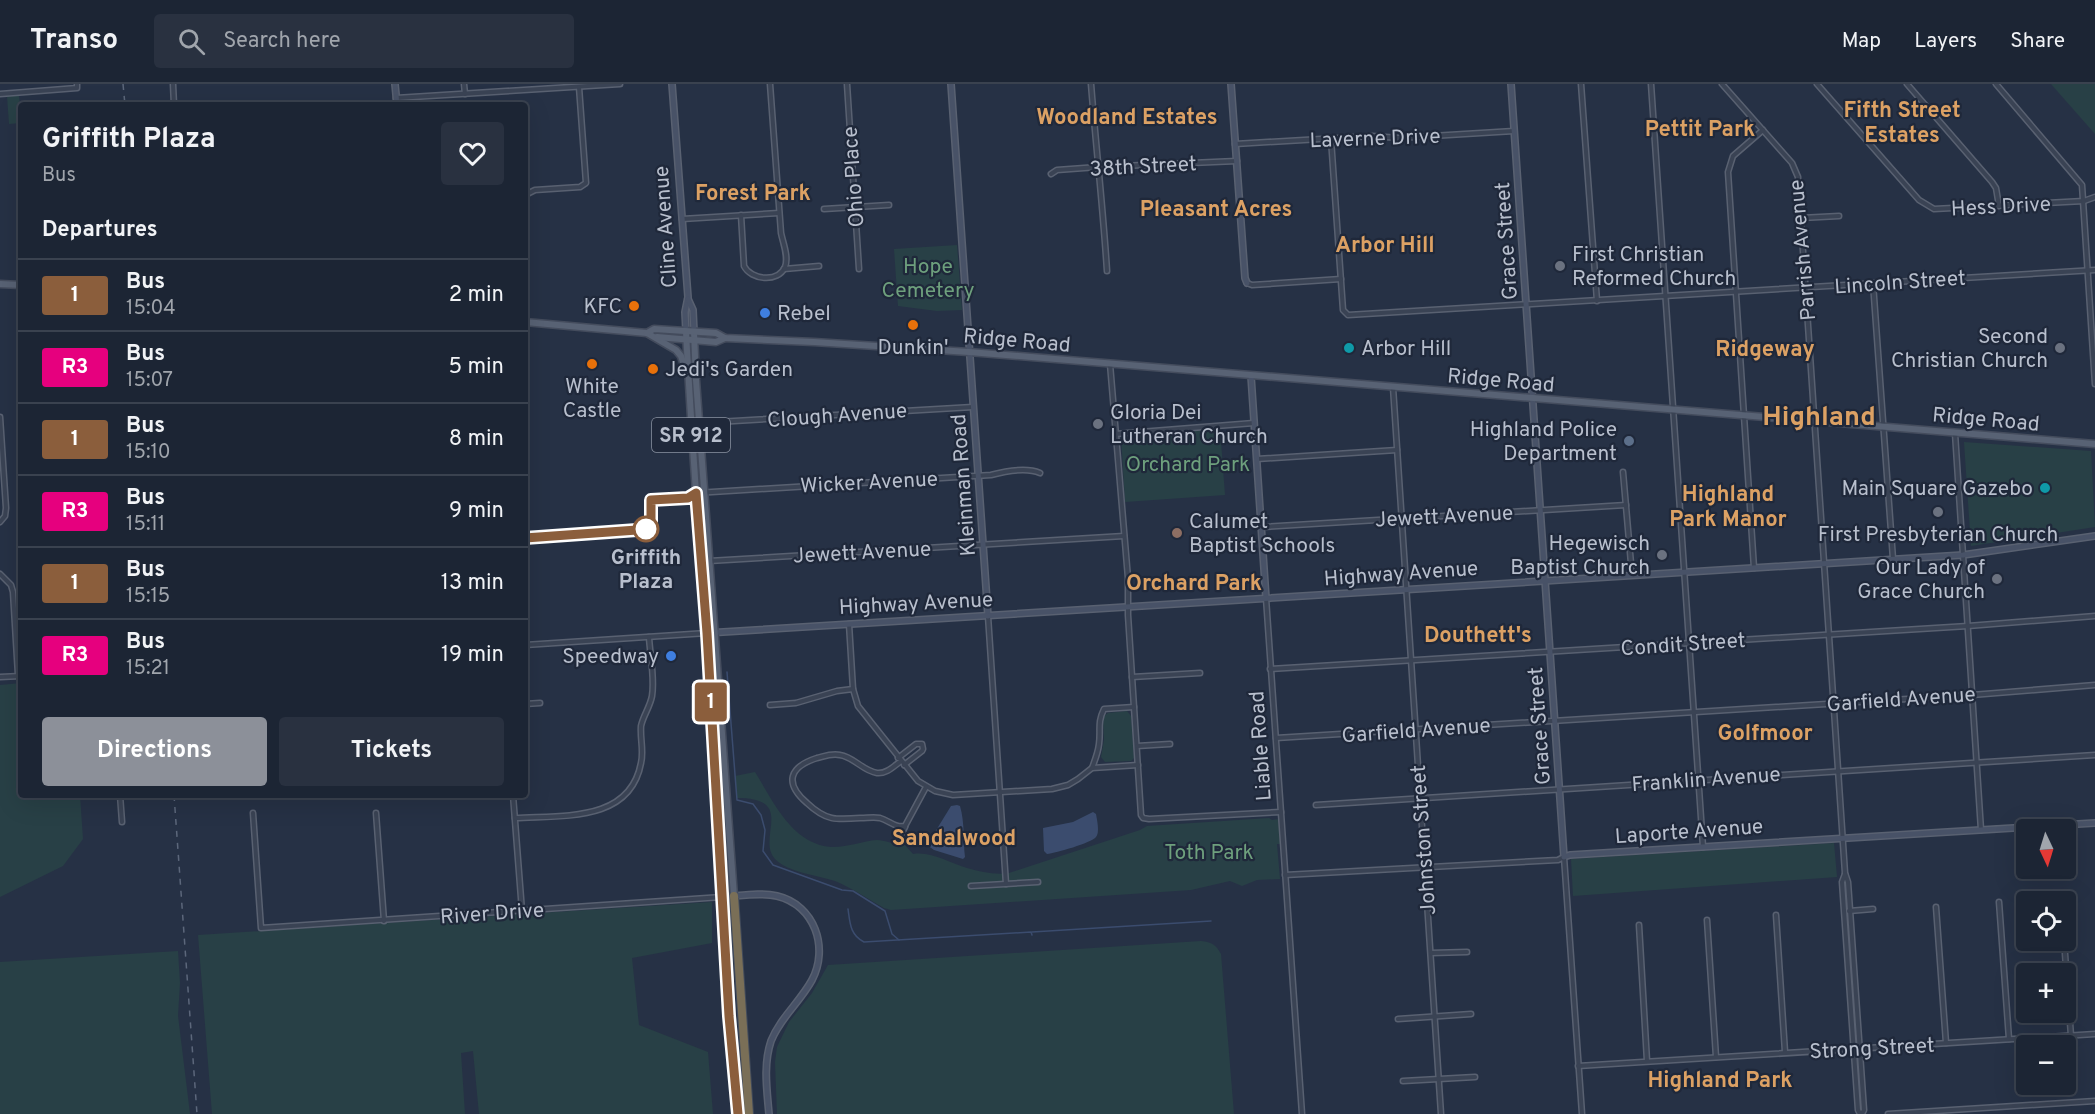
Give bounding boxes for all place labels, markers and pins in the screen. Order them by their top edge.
place label: First Christian Reformed Church [1572,242,1736,293]
marker: First Christian Reformed Church [1553,259,1567,273]
place label: KFC [583,294,622,321]
marker: KFC [627,299,641,313]
place label: Rebel [777,301,831,328]
marker: Rebel [758,306,772,320]
marker: Dunkin' [906,318,920,332]
place label: Second Christian Church [1891,324,2048,375]
place label: Dunkin' [878,335,948,362]
place label: Arbor Hill [1361,336,1451,363]
marker: Arbor Hill [1342,341,1356,355]
marker: Second Christian Church [2053,341,2067,355]
marker: White Castle [585,357,599,371]
place label: Jedi's Garden [665,357,793,384]
marker: Jedi's Garden [646,362,660,376]
place label: White Castle [563,374,621,425]
place label: Gloria Dei Lutheran Church [1110,400,1268,451]
marker: Gloria Dei Lutheran Church [1091,417,1105,431]
place label: Highland Police Department [1470,417,1617,468]
marker: Highland Police Department [1622,434,1636,448]
place label: Main Square Gazebo [1841,476,2033,503]
marker: Main Square Gazebo [2038,481,2052,495]
marker: First Presbyterian Church [1931,505,1945,519]
place label: Calumet Baptist Schools [1189,509,1335,560]
marker: Griffith Plaza [633,516,659,542]
place label: First Presbyterian Church [1818,522,2058,549]
marker: Calumet Baptist Schools [1170,526,1184,540]
place label: Hegewisch Baptist Church [1510,531,1650,582]
place label: Griffith Plaza [611,545,681,596]
marker: Hegewisch Baptist Church [1655,548,1669,562]
place label: Our Lady of Grace Church [1857,555,1985,606]
marker: Our Lady of Grace Church [1990,572,2004,586]
place label: Speedway [562,644,659,671]
marker: Speedway [664,649,678,663]

